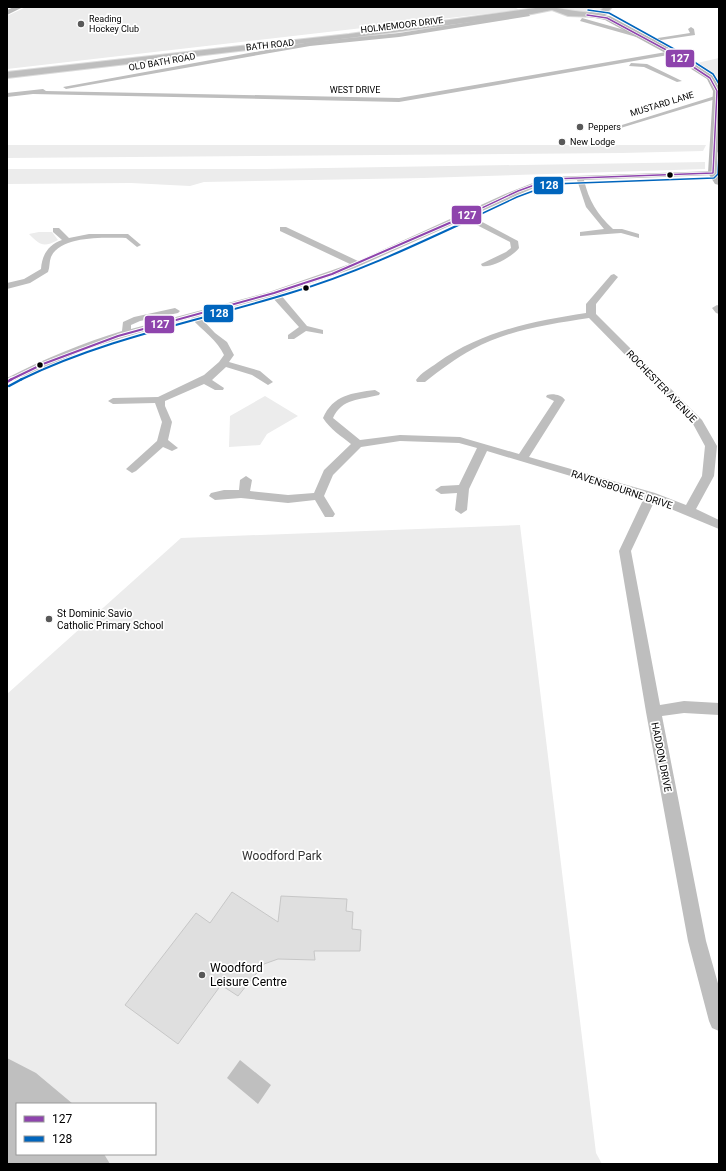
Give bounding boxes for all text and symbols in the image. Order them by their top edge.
place label: Reading Hockey Club [89,14,139,34]
street label: HOLMEMOOR DRIVE [360,15,444,35]
marker: Reading Hockey Club [76,19,86,29]
street label: BATH ROAD [245,37,295,53]
line badge: 127 [665,49,695,68]
street label: OLD BATH ROAD [128,51,196,73]
text: 127 [671,52,689,65]
street label: WEST DRIVE [330,85,380,95]
street label: MUSTARD LANE [629,90,695,118]
marker: Peppers [575,122,585,132]
place label: Peppers [588,122,621,132]
marker: New Lodge [557,137,567,147]
place label: New Lodge [570,137,615,147]
unlabelled marker [665,170,675,180]
line badge: 128 [533,176,564,195]
text: 128 [540,179,558,192]
line badge: 127 [451,205,482,225]
text: 127 [458,209,476,222]
unlabelled marker [301,283,311,293]
line badge: 128 [203,304,234,323]
text: 128 [210,307,228,320]
line badge: 127 [144,315,175,334]
text: 127 [151,318,169,331]
street label: ROCHESTER AVENUE [624,348,699,425]
unlabelled marker [35,360,45,370]
street label: RAVENSBOURNE DRIVE [570,468,674,511]
place label: St Dominic Savio Catholic Primary School [57,608,164,631]
marker: St Dominic Savio Catholic Primary School [44,614,54,624]
street label: HADDON DRIVE [649,721,674,793]
park label: Woodford Park [242,849,323,863]
place label: Woodford Leisure Centre [210,961,287,989]
marker: Woodford Leisure Centre [197,970,207,980]
legend [16,1103,156,1155]
text: 127 [52,1112,72,1126]
text: 128 [52,1132,72,1146]

